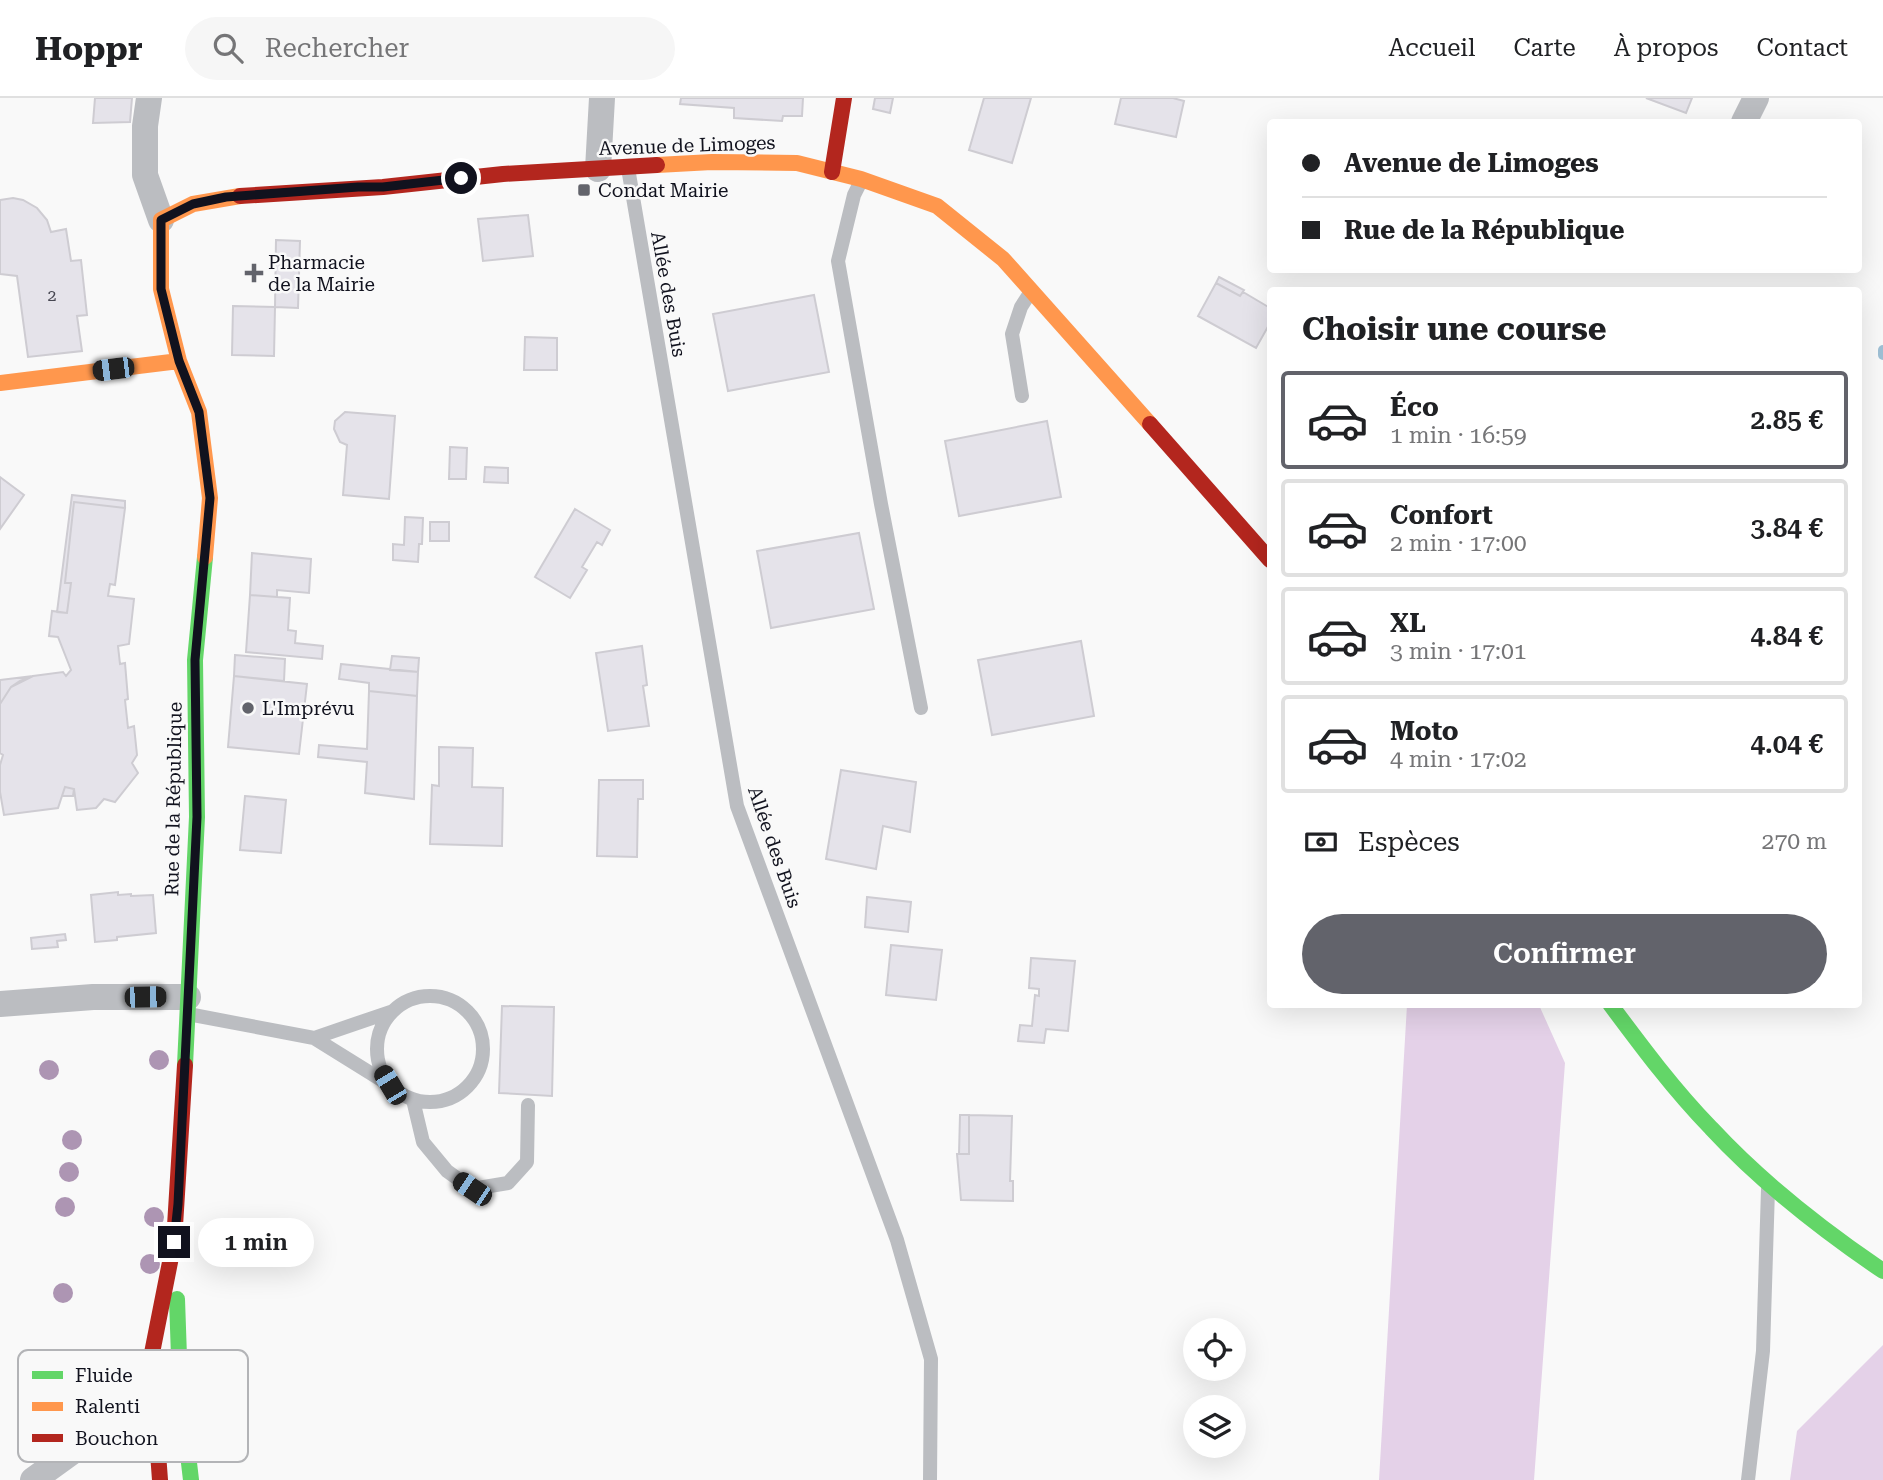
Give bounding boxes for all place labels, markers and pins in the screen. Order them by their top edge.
place label: Condat Mairie [598,179,728,202]
marker: Condat Mairie [576,182,592,198]
place label: Pharmacie de la Mairie [268,251,375,296]
marker: Pharmacie de la Mairie [246,265,262,281]
place label: L'Imprévu [262,697,355,720]
marker: L'Imprévu [240,700,256,716]

